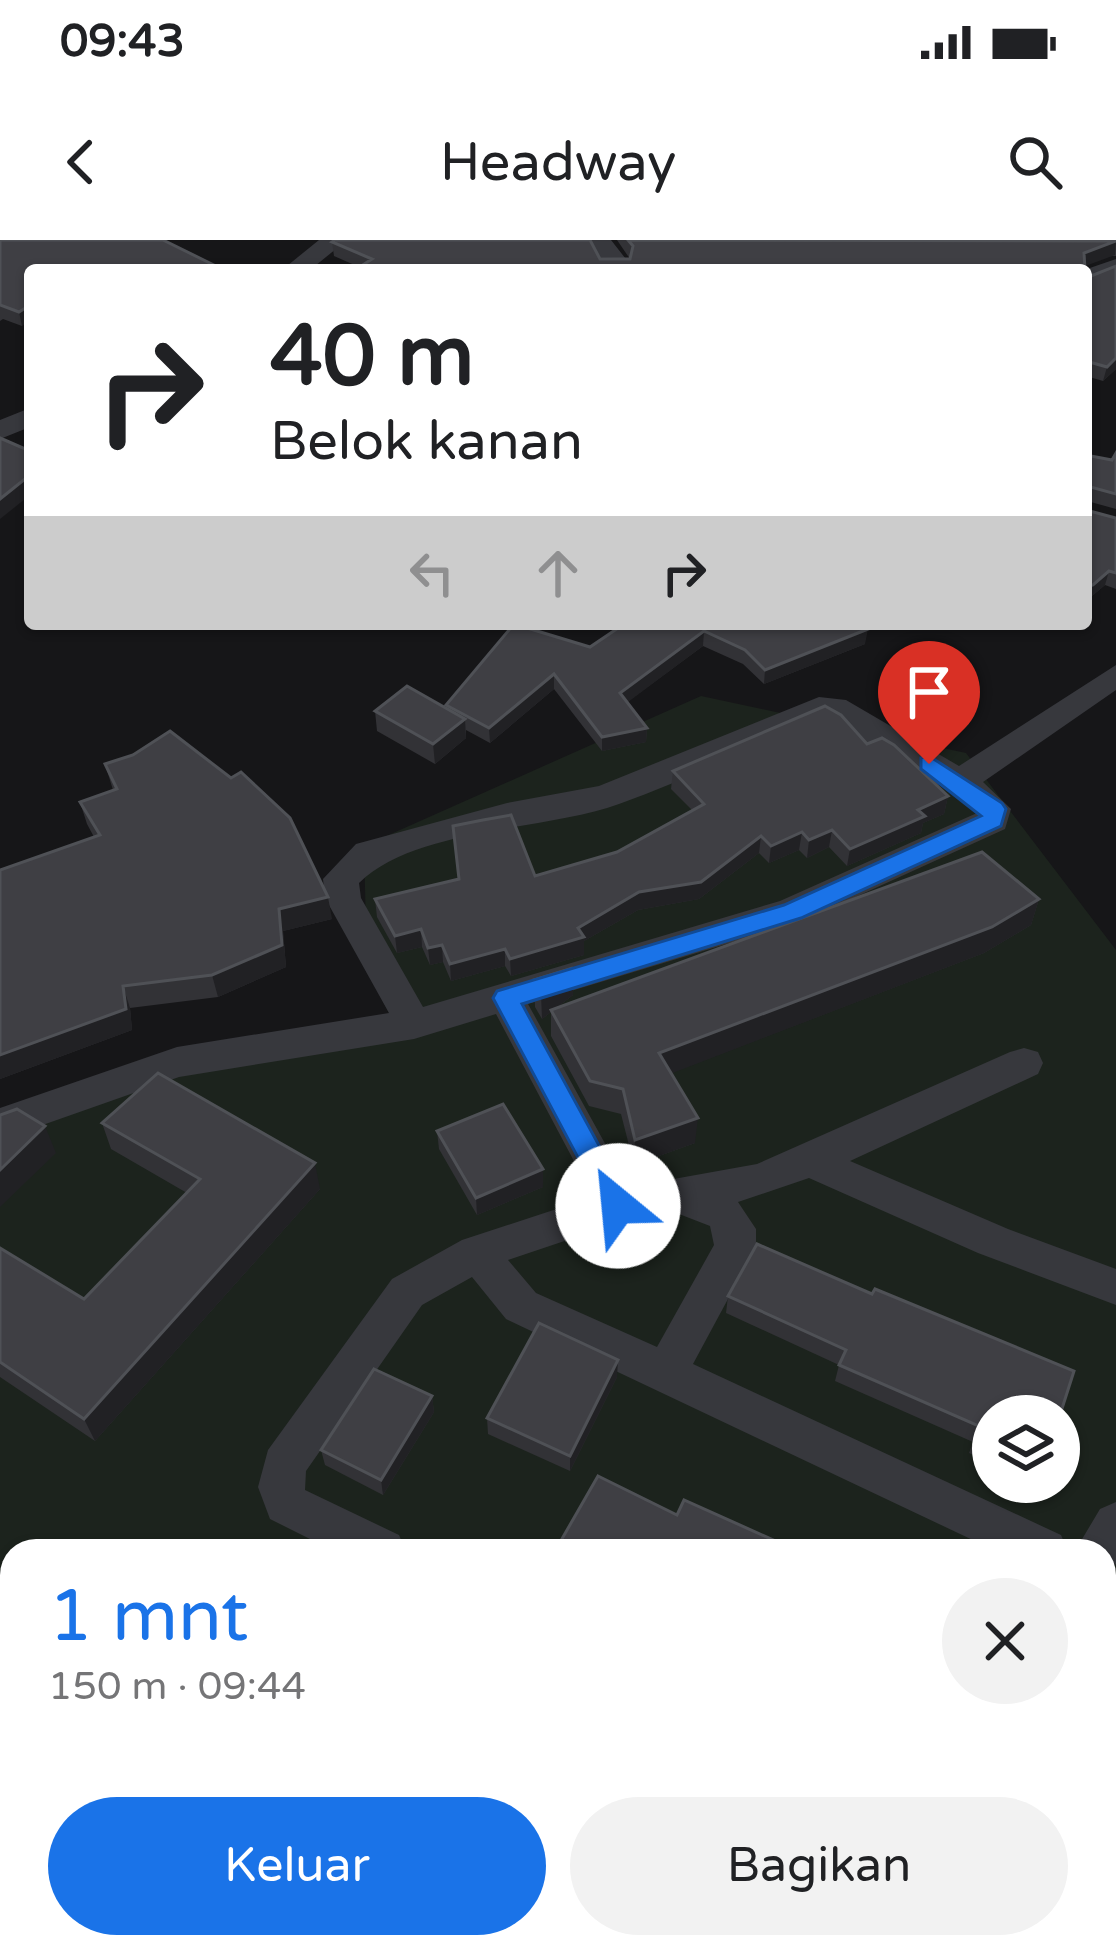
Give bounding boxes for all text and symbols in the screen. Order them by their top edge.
text: 09:43 [60,15,185,69]
icon: back [48,129,114,195]
icon: search [1002,129,1068,195]
text: Headway [440,130,676,195]
text: 40 m [270,307,474,408]
icon: right [72,312,228,468]
text: Belok kanan [270,409,583,474]
icon: left [399,540,465,606]
icon: ahead [525,540,591,606]
icon: right [651,540,717,606]
pin [878,641,980,764]
icon: arrive [896,659,962,725]
position arrow [555,1143,681,1269]
map controls [972,1395,1080,1503]
button: layers [972,1395,1080,1503]
text: 1 mnt [48,1574,249,1661]
button: close [942,1578,1068,1704]
text: 150 m · 09:44 [48,1663,306,1710]
button: Keluar [48,1797,546,1935]
button: Bagikan [570,1797,1068,1935]

